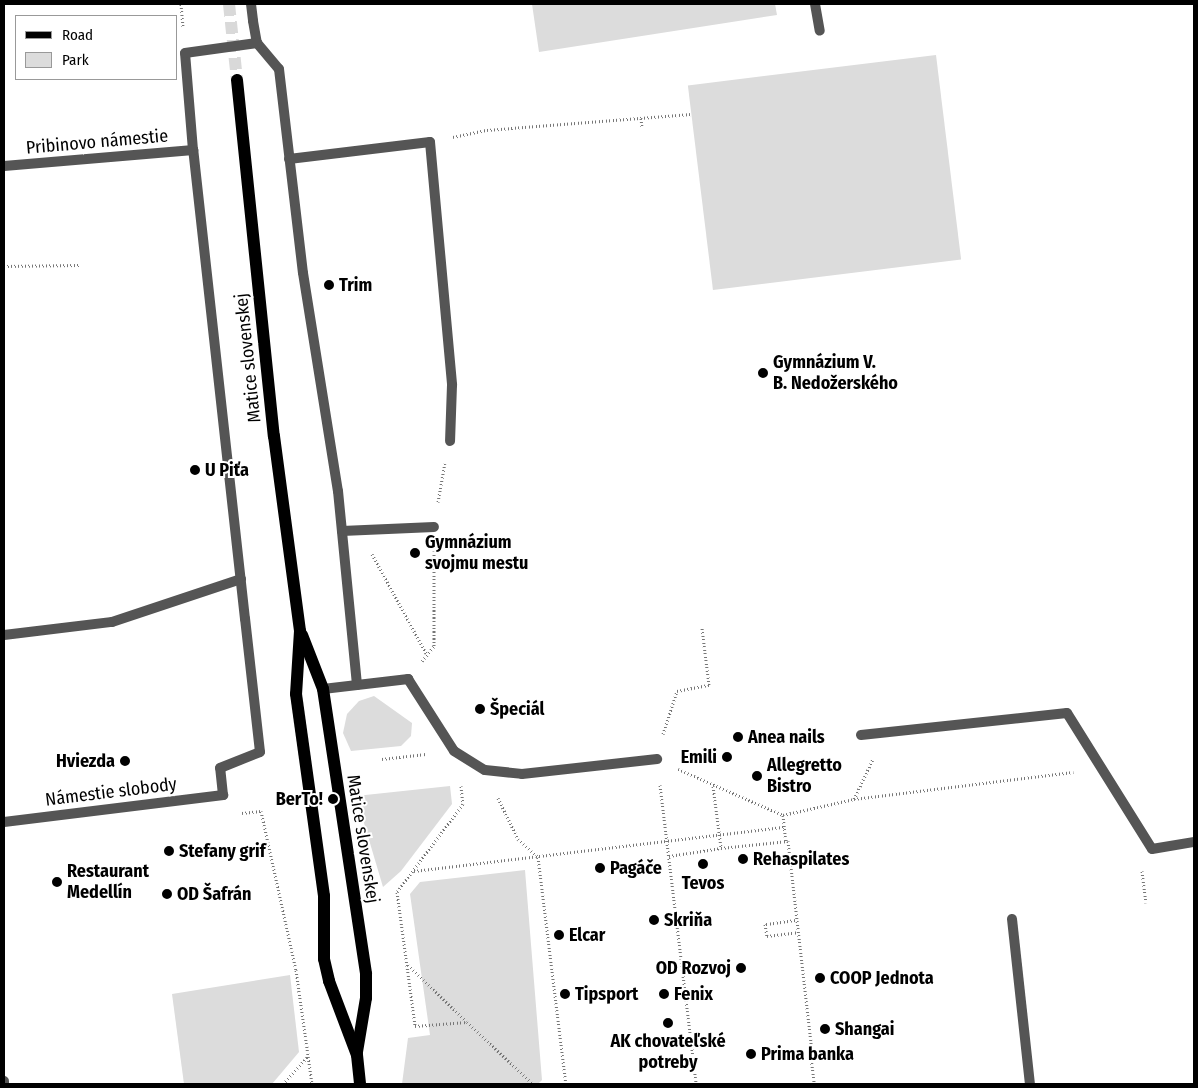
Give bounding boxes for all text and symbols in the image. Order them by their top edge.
legend [15,15,178,80]
text: Road [62,26,93,44]
text: Park [62,51,89,69]
street label: Pribinovo námestie [25,125,169,159]
place label: Trim [339,274,372,296]
marker: Trim [323,279,335,291]
street label: Matice slovenskej [230,292,266,424]
place label: Gymnázium V. B. Nedožerského [773,352,898,394]
marker: Gymnázium V. B. Nedožerského [757,367,769,379]
place label: U Piťa [205,459,249,481]
marker: U Piťa [189,464,201,476]
place label: Gymnázium svojmu mestu [425,532,528,574]
marker: Gymnázium svojmu mestu [409,547,421,559]
place label: Špeciál [490,698,544,720]
marker: Špeciál [474,703,486,715]
place label: Anea nails [748,726,825,748]
marker: Anea nails [732,731,744,743]
place label: Emili [681,746,717,768]
place label: Hviezda [56,750,115,772]
marker: Emili [721,751,733,763]
marker: Hviezda [119,755,131,767]
place label: Allegretto Bistro [767,755,842,798]
marker: Allegretto Bistro [751,770,763,782]
street label: Námestie slobody [44,773,178,811]
street label: Matice slovenskej [342,773,384,905]
place label: BerTo! [276,788,323,810]
marker: BerTo! [327,793,339,805]
place label: Stefany grif [179,840,266,862]
marker: Stefany grif [163,845,175,857]
place label: Rehaspilates [753,848,849,870]
marker: Rehaspilates [737,853,749,865]
place label: Pagáče [610,857,662,879]
marker: Tevos [697,858,709,870]
place label: Restaurant Medellín [67,861,149,904]
marker: Pagáče [594,862,606,874]
place label: Tevos [682,872,724,894]
marker: Restaurant Medellín [51,876,63,888]
place label: OD Šafrán [177,883,251,905]
marker: OD Šafrán [161,888,173,900]
place label: Skriňa [664,909,712,931]
marker: Skriňa [648,914,660,926]
place label: Elcar [569,924,605,946]
marker: Elcar [553,929,565,941]
place label: OD Rozvoj [656,957,731,979]
marker: OD Rozvoj [735,962,747,974]
place label: COOP Jednota [830,967,934,989]
marker: COOP Jednota [814,972,826,984]
place label: Tipsport [575,983,638,1005]
place label: Fenix [674,983,713,1005]
marker: Tipsport [559,988,571,1000]
marker: Fenix [658,988,670,1000]
marker: AK chovateľské potreby [662,1017,674,1029]
place label: Shangai [835,1018,894,1040]
marker: Shangai [819,1023,831,1035]
place label: AK chovateľské potreby [610,1031,726,1074]
place label: Prima banka [761,1043,854,1065]
marker: Prima banka [745,1048,757,1060]

